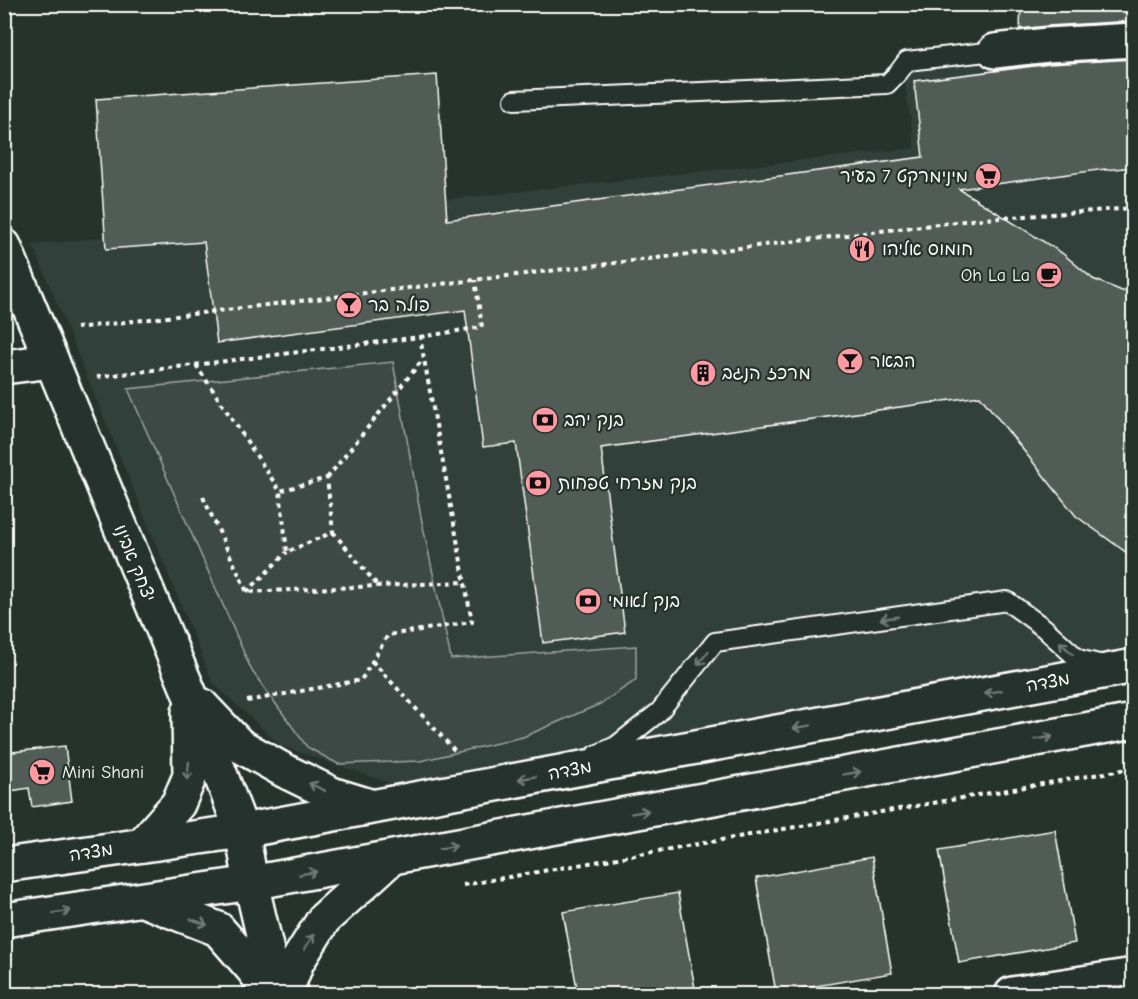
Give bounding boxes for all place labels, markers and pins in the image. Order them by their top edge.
supermarket icon: מינימרקט 7 בעיר [973,161,1003,191]
place label: מינימרקט 7 בעיר [840,166,968,187]
restaurant icon: חומוס אליהו [847,234,877,264]
place label: חומוס אליהו [882,239,973,260]
cafe icon: Oh La La [1034,260,1064,290]
place label: Oh La La [961,265,1030,286]
bar icon: פולה בר [334,290,364,320]
place label: פולה בר [368,295,430,316]
bar icon: הבאר [835,346,865,376]
place label: הבאר [870,351,916,372]
building icon: מרכז הנגב [688,358,718,388]
place label: מרכז הנגב [722,363,811,384]
bank icon: בנק יהב [530,405,560,435]
place label: בנק יהב [564,410,624,431]
bank icon: בנק מזרחי טפחות [523,468,553,498]
place label: בנק מזרחי טפחות [558,473,697,494]
bank icon: בנק לאומי [573,586,603,616]
place label: בנק לאומי [608,591,680,612]
supermarket icon: Mini Shani [27,757,57,787]
place label: Mini Shani [62,762,144,783]

